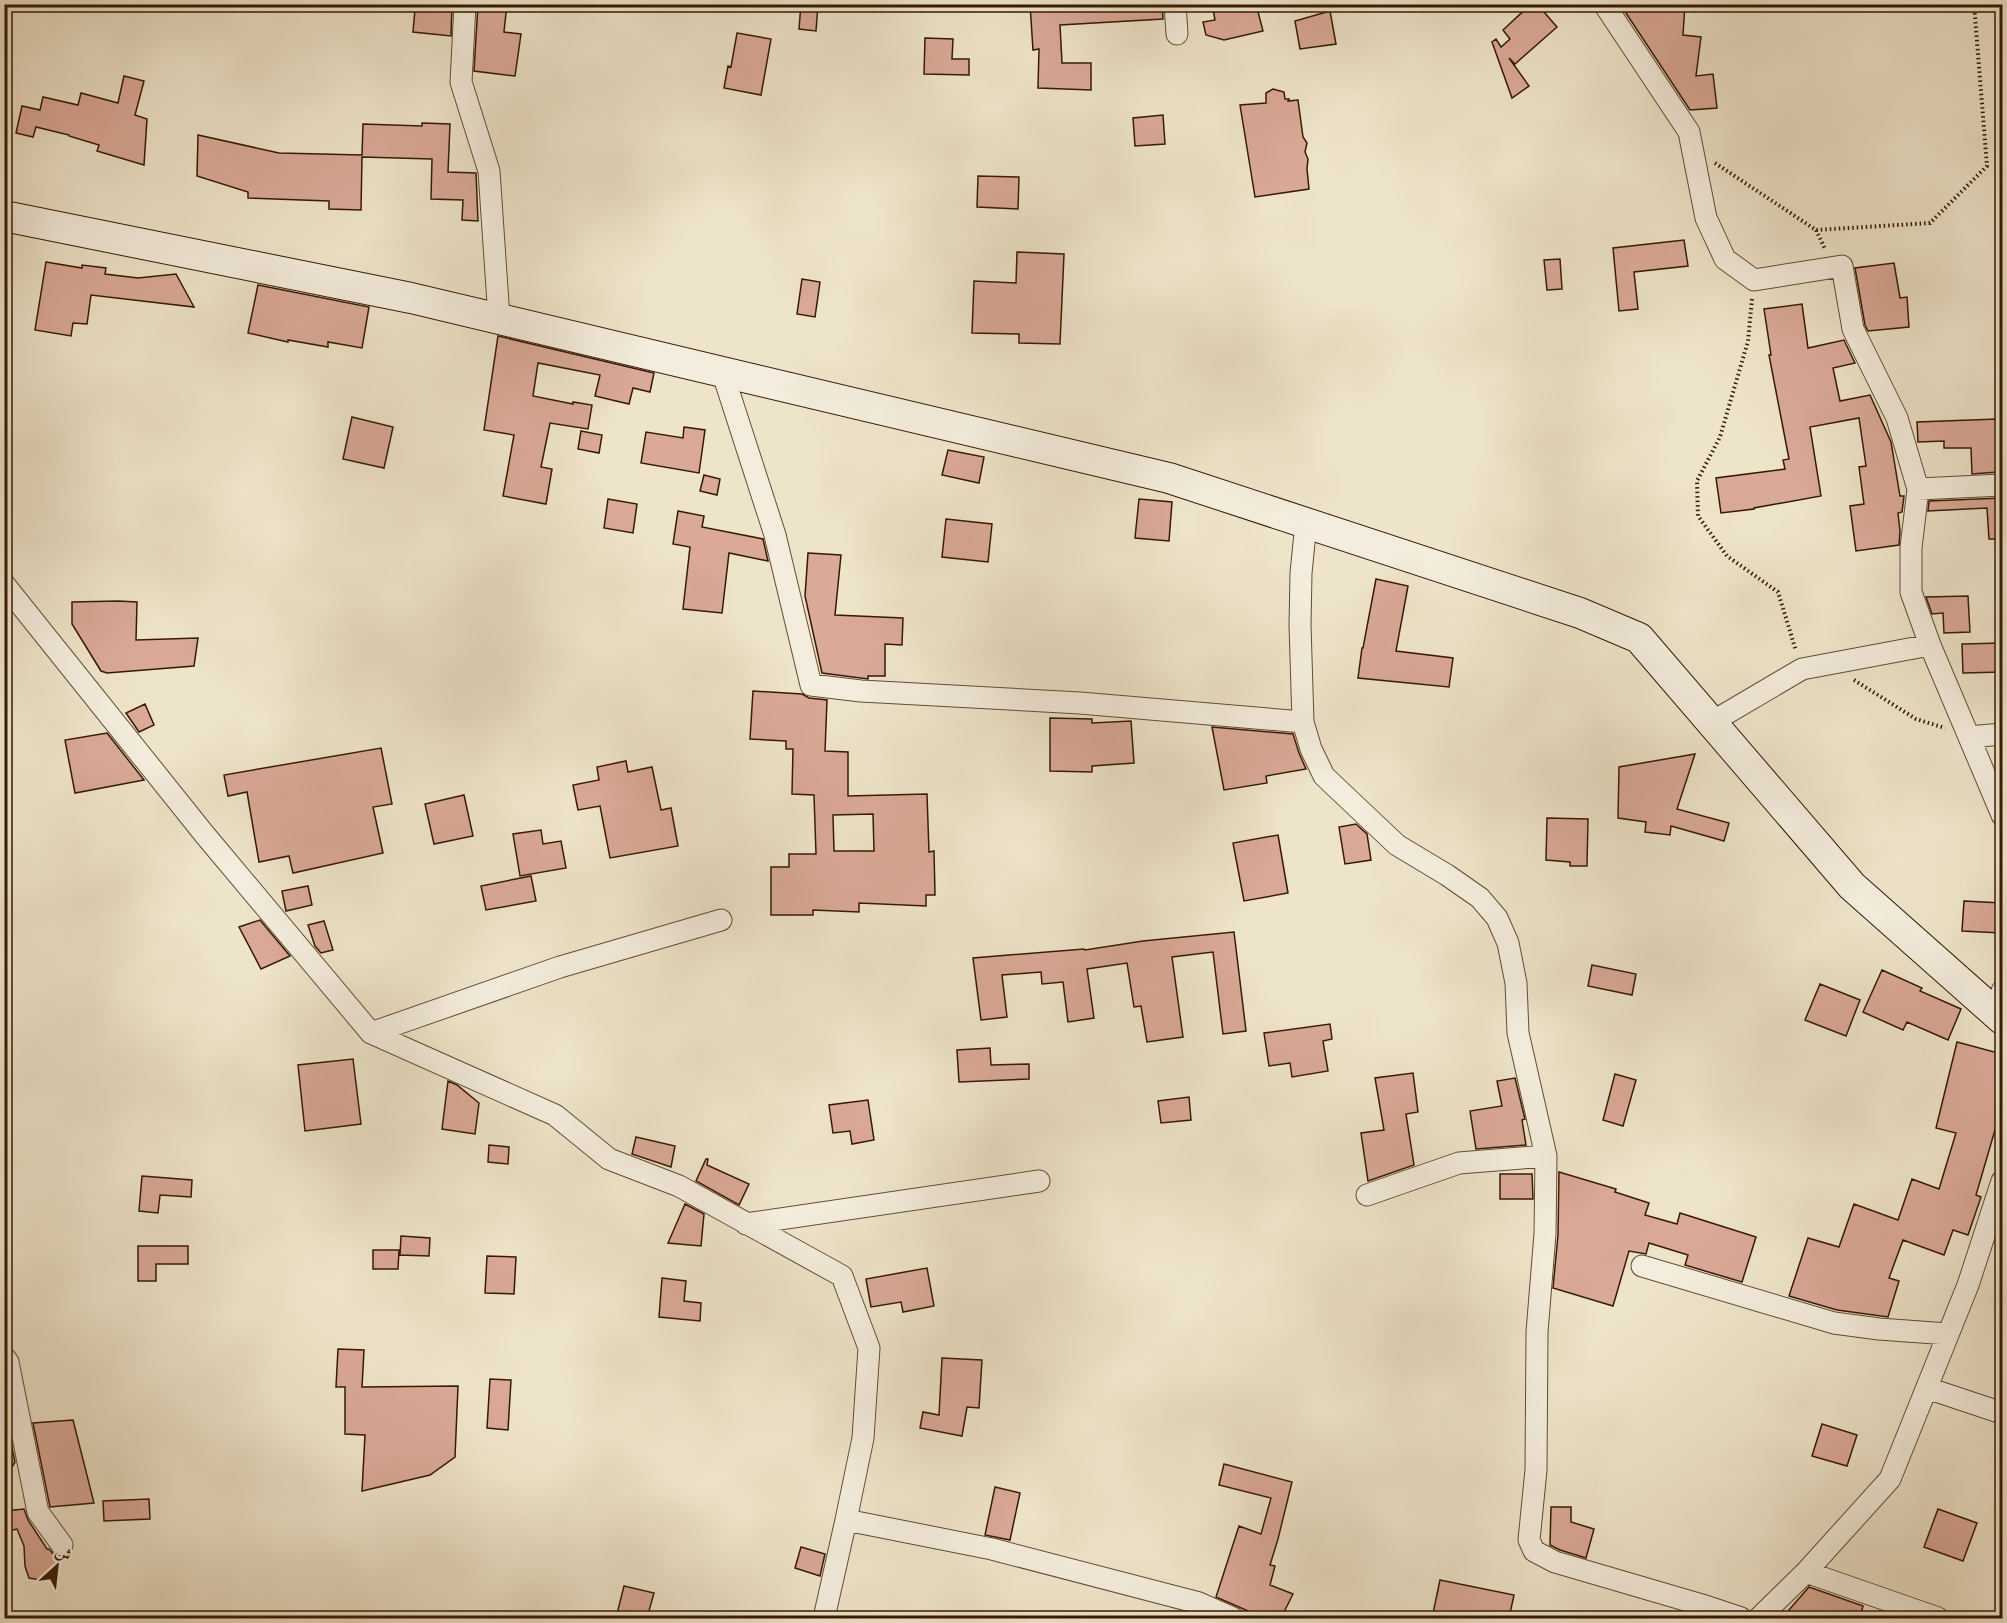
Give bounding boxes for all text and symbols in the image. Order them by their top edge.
north arrow [27,1536,87,1596]
text: ش [51,1540,75,1567]

